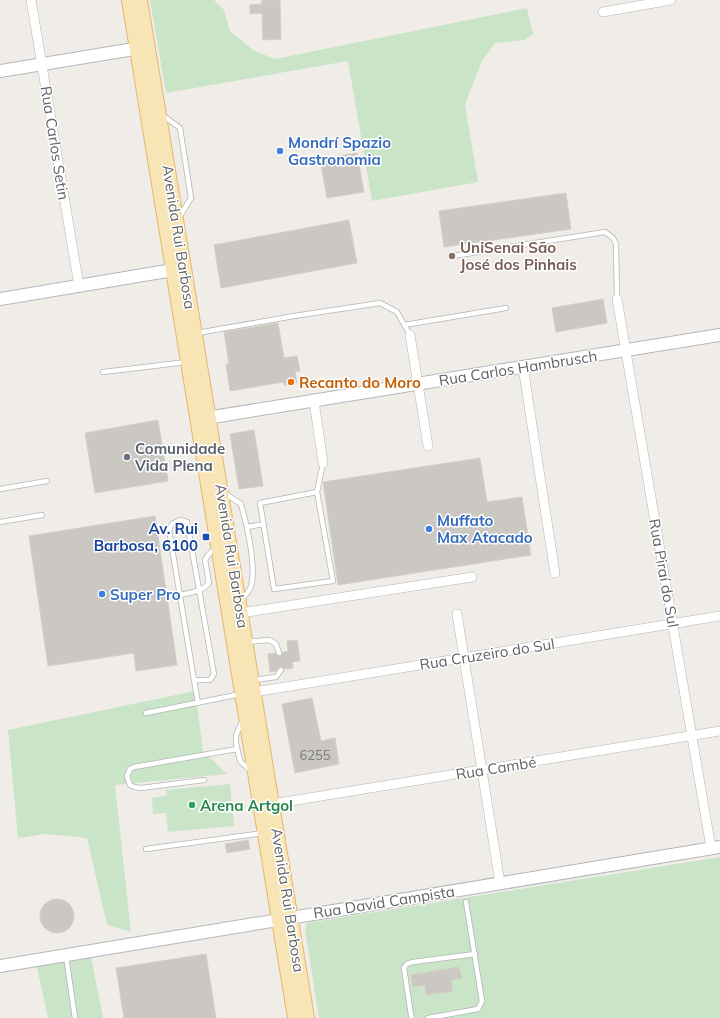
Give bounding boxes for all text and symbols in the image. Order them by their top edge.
street label: Rua Carlos Setin [37,85,73,201]
place label: Mondrí Spazio Gastronomia [288,133,391,169]
marker: Mondrí Spazio Gastronomia [275,146,285,156]
street label: Avenida Rui Barbosa [158,163,200,311]
place label: UniSenai São José dos Pinhais [460,238,577,274]
marker: UniSenai São José dos Pinhais [447,251,457,261]
street label: Rua Carlos Hambrusch [437,346,599,390]
place label: Recanto do Moro [299,373,421,392]
marker: Recanto do Moro [286,377,296,387]
place label: Comunidade Vida Plena [134,439,225,475]
marker: Comunidade Vida Plena [122,452,132,462]
street label: Avenida Rui Barbosa [211,482,253,630]
place label: Muffato Max Atacado [437,511,533,547]
street label: Rua Piraí do Sul [645,517,683,629]
place label: Av. Rui Barbosa, 6100 [94,519,198,555]
marker: Muffato Max Atacado [424,524,434,534]
marker: Av. Rui Barbosa, 6100 [201,532,211,542]
place label: Super Pro [110,585,181,604]
marker: Super Pro [97,589,107,599]
street label: Rua Cruzeiro do Sul [418,634,556,674]
house number: 6255 [299,747,331,763]
street label: Rua Cambé [454,752,538,784]
place label: Arena Artgol [200,796,293,815]
marker: Arena Artgol [187,800,197,810]
street label: Avenida Rui Barbosa [267,826,309,974]
street label: Rua David Campista [312,881,456,923]

